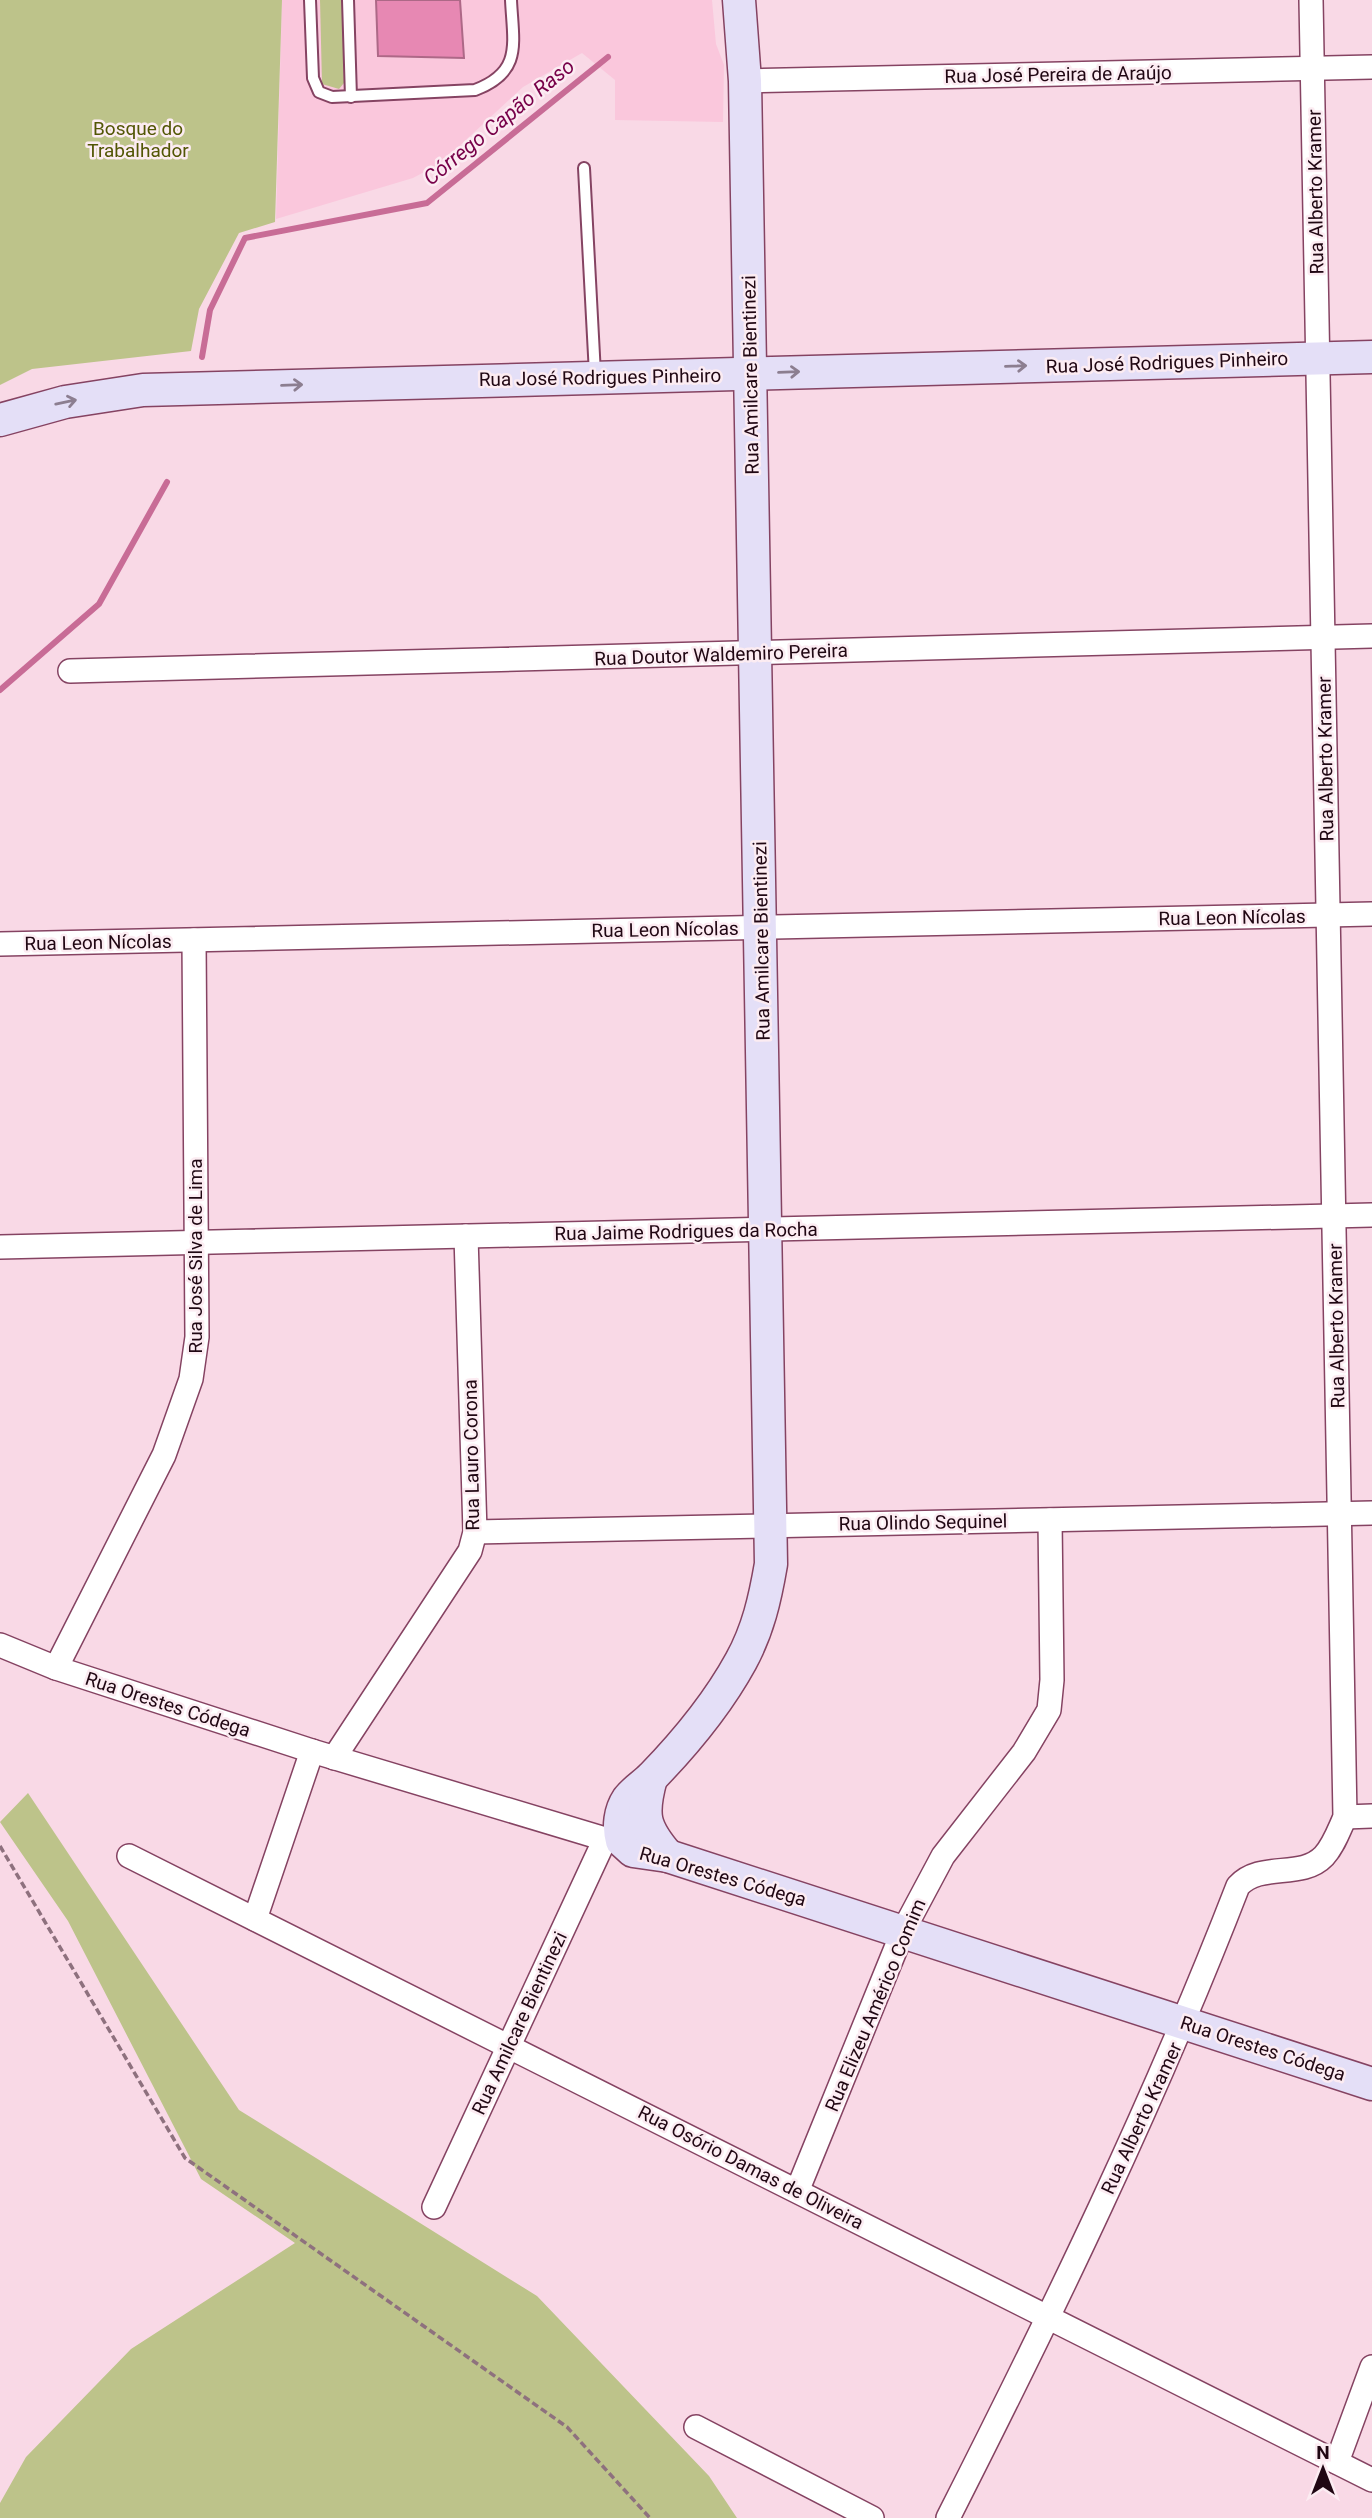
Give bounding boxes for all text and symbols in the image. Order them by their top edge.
water label: Córrego Capão Raso [419,54,579,190]
street label: Rua José Pereira de Araújo [944,61,1172,88]
street label: Rua Alberto Kramer [1303,109,1328,275]
park label: Bosque do Trabalhador [87,117,189,162]
street label: Rua Amilcare Bientinezi [737,275,764,475]
street label: Rua José Rodrigues Pinheiro [1045,347,1289,378]
one-way arrow [1005,360,1028,373]
street label: Rua José Rodrigues Pinheiro [479,364,721,391]
one-way arrow [777,366,800,379]
one-way arrow [280,379,303,392]
one-way arrow [54,394,77,408]
street label: Rua Doutor Waldemiro Pereira [594,639,848,670]
street label: Rua Alberto Kramer [1313,676,1338,842]
street label: Rua Amilcare Bientinezi [748,841,775,1041]
street label: Rua Leon Nícolas [1158,905,1306,930]
street label: Rua Leon Nícolas [591,917,739,942]
street label: Rua Leon Nícolas [24,930,172,955]
street label: Rua José Silva de Lima [184,1158,207,1354]
street label: Rua Jaime Rodrigues da Rocha [554,1218,818,1245]
street label: Rua Alberto Kramer [1324,1243,1349,1409]
street label: Rua Lauro Corona [459,1379,484,1531]
street label: Rua Olindo Sequinel [838,1510,1008,1535]
street label: Rua Orestes Códega [82,1667,253,1742]
street label: Rua Orestes Códega [637,1842,809,1911]
street label: Rua Elizeu Américo Comim [820,1895,931,2115]
street label: Rua Amilcare Bientinezi [467,1928,572,2118]
street label: Rua Orestes Códega [1177,2011,1348,2086]
street label: Rua Alberto Kramer [1096,2038,1187,2198]
street label: Rua Osório Damas de Oliveira [634,2100,867,2234]
north arrow [1288,2434,1358,2504]
text: N [1316,2441,1330,2464]

